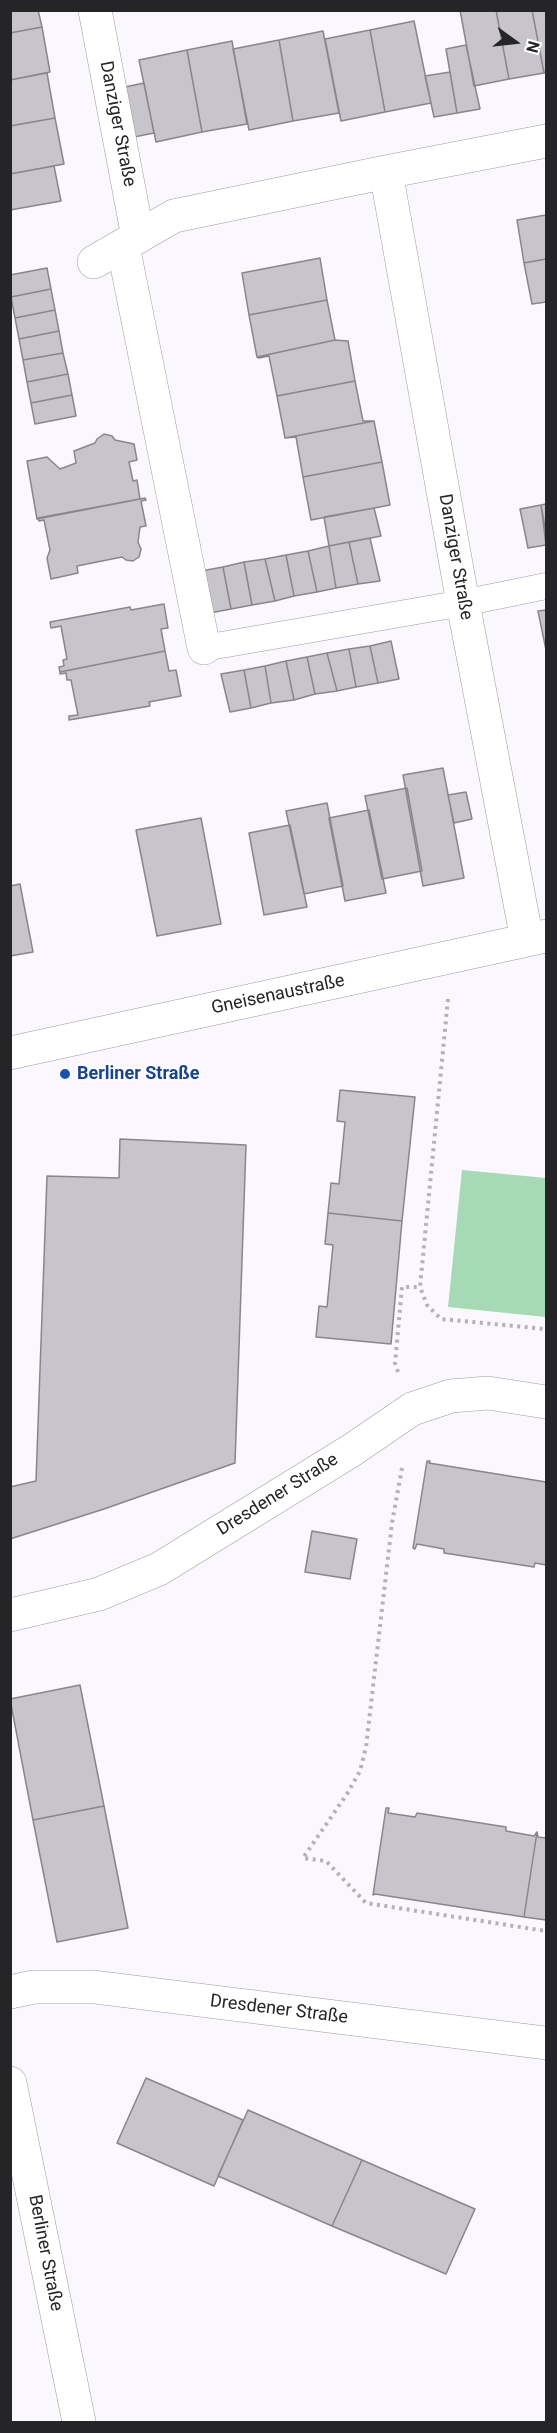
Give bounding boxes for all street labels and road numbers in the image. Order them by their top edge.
street label: Danziger Straße [94,59,140,189]
street label: Danziger Straße [433,492,477,622]
street label: Gneisenaustraße [209,970,347,1020]
street label: Dresdener Straße [213,1449,343,1541]
street label: Dresdener Straße [209,1991,349,2029]
street label: Berliner Straße [23,2193,67,2313]

